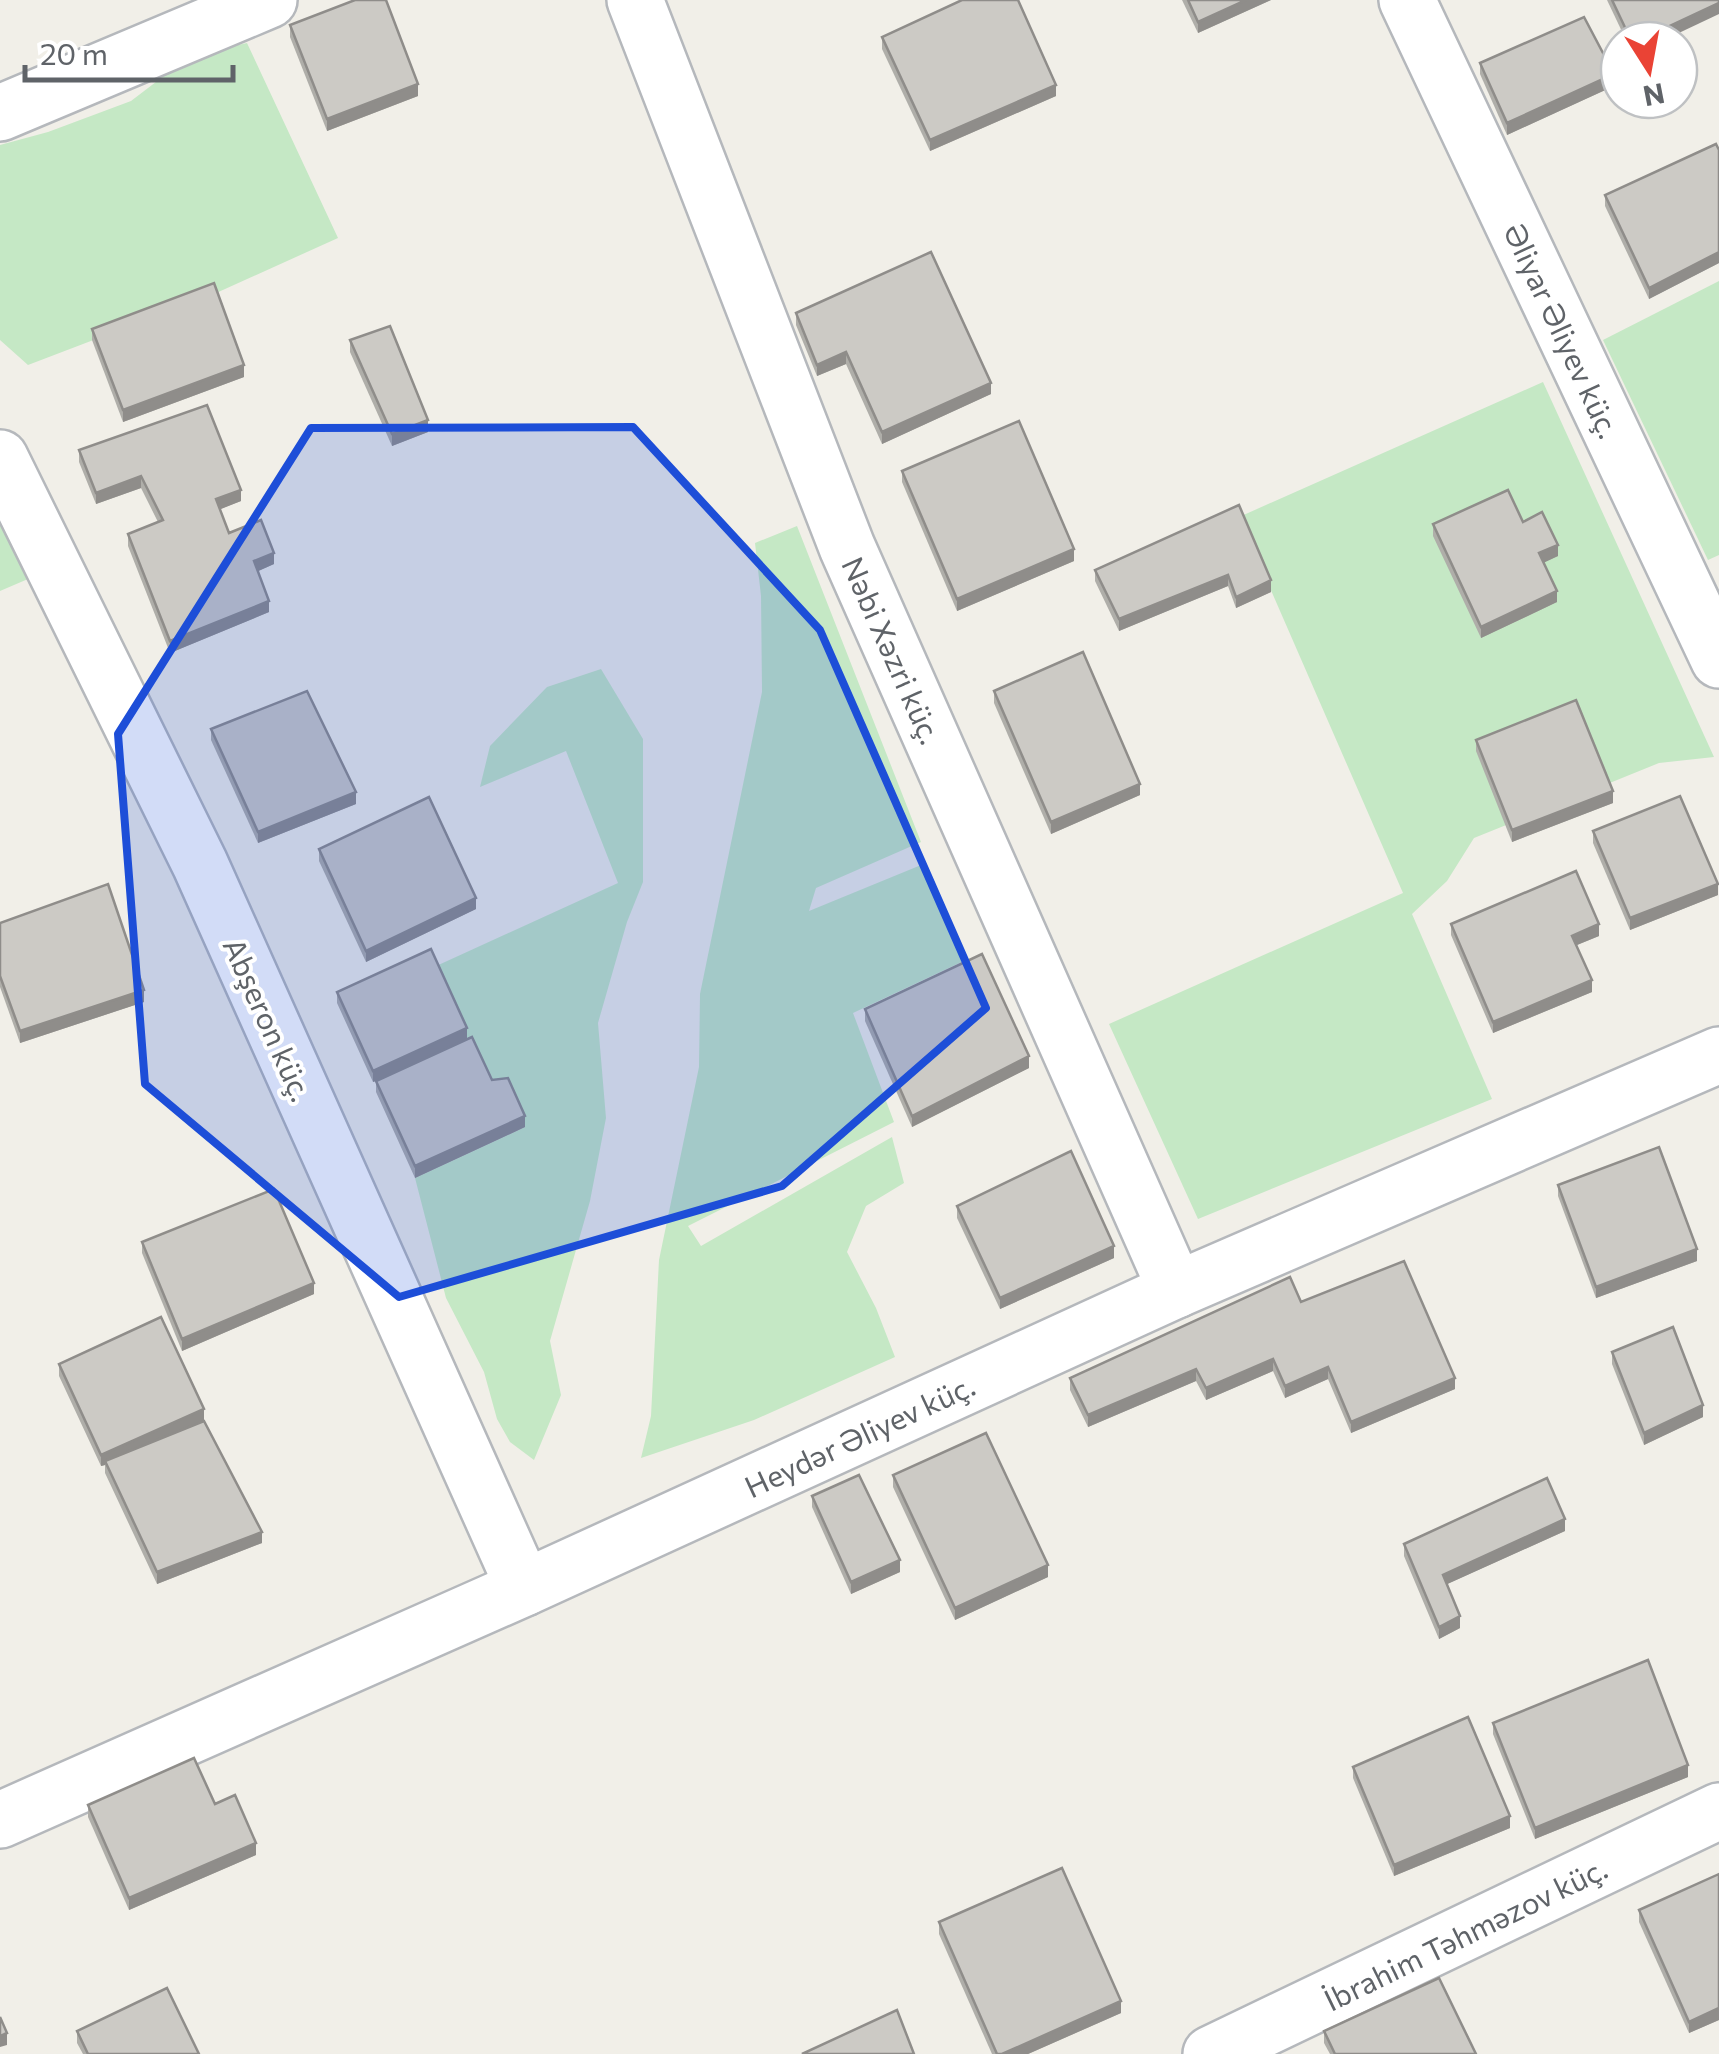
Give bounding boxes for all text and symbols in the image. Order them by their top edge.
scale bar [25,20,232,82]
north arrow [1599,20,1699,120]
text: 20 m [40,34,108,71]
text: N [1640,77,1668,114]
street label: Əliyar Əliyev küç. [1497,217,1629,443]
street label: Nəbi Xəzri küç. [835,551,951,749]
street label: Abşeron küç. [217,932,321,1106]
street label: Heydər Əliyev küç. [738,1366,980,1504]
street label: İbrahim Təhməzov küç. [1317,1848,1613,2018]

